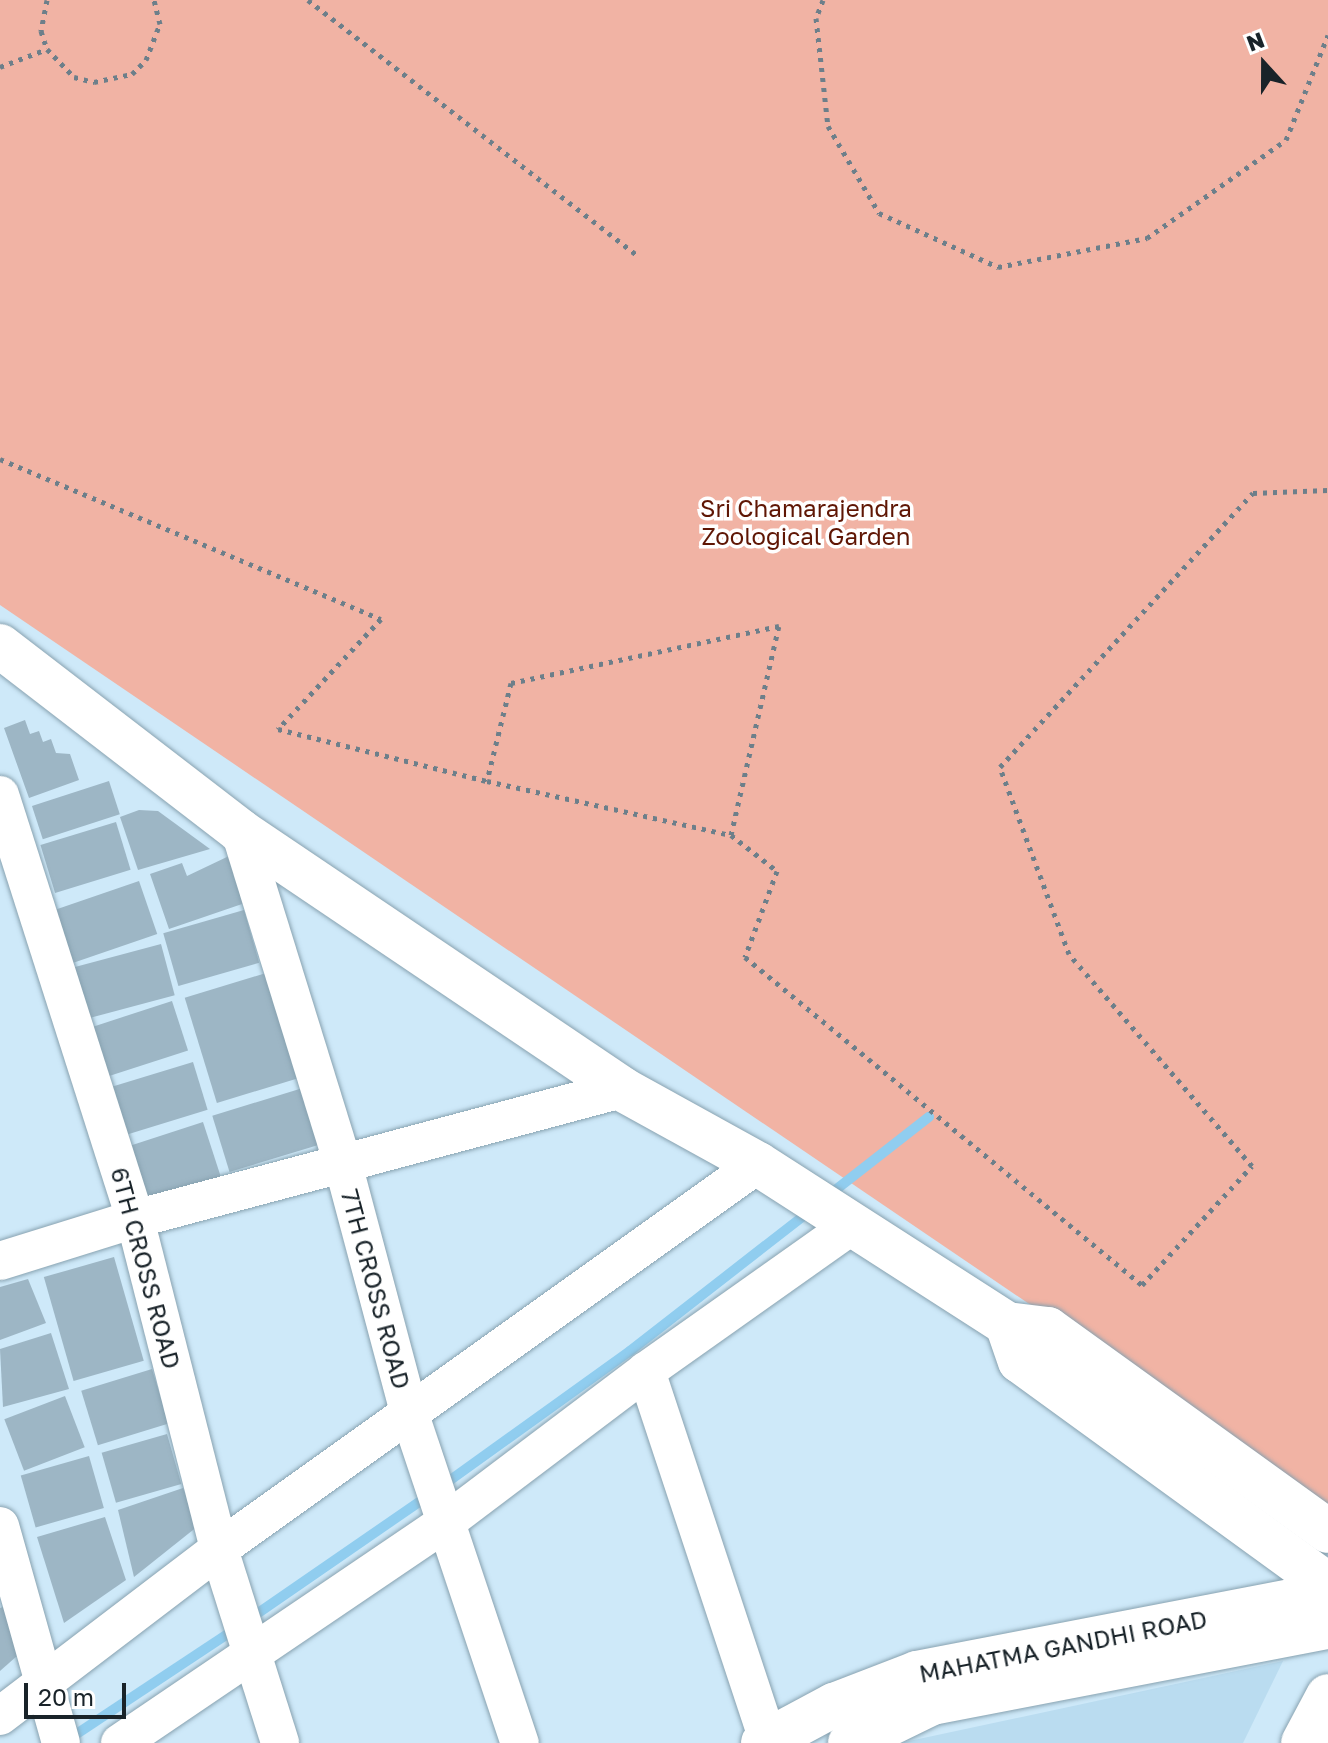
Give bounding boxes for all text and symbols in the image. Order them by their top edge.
north arrow [1224,24,1304,104]
text: N [1243,26,1268,57]
park label: Sri Chamarajendra Zoological Garden [700,494,912,550]
street label: 6TH CROSS ROAD [105,1164,187,1372]
street label: 7TH CROSS ROAD [336,1186,416,1392]
street label: MAHATMA GANDHI ROAD [917,1604,1209,1688]
scale bar [28,1667,130,1717]
text: 20 m [38,1682,94,1711]

